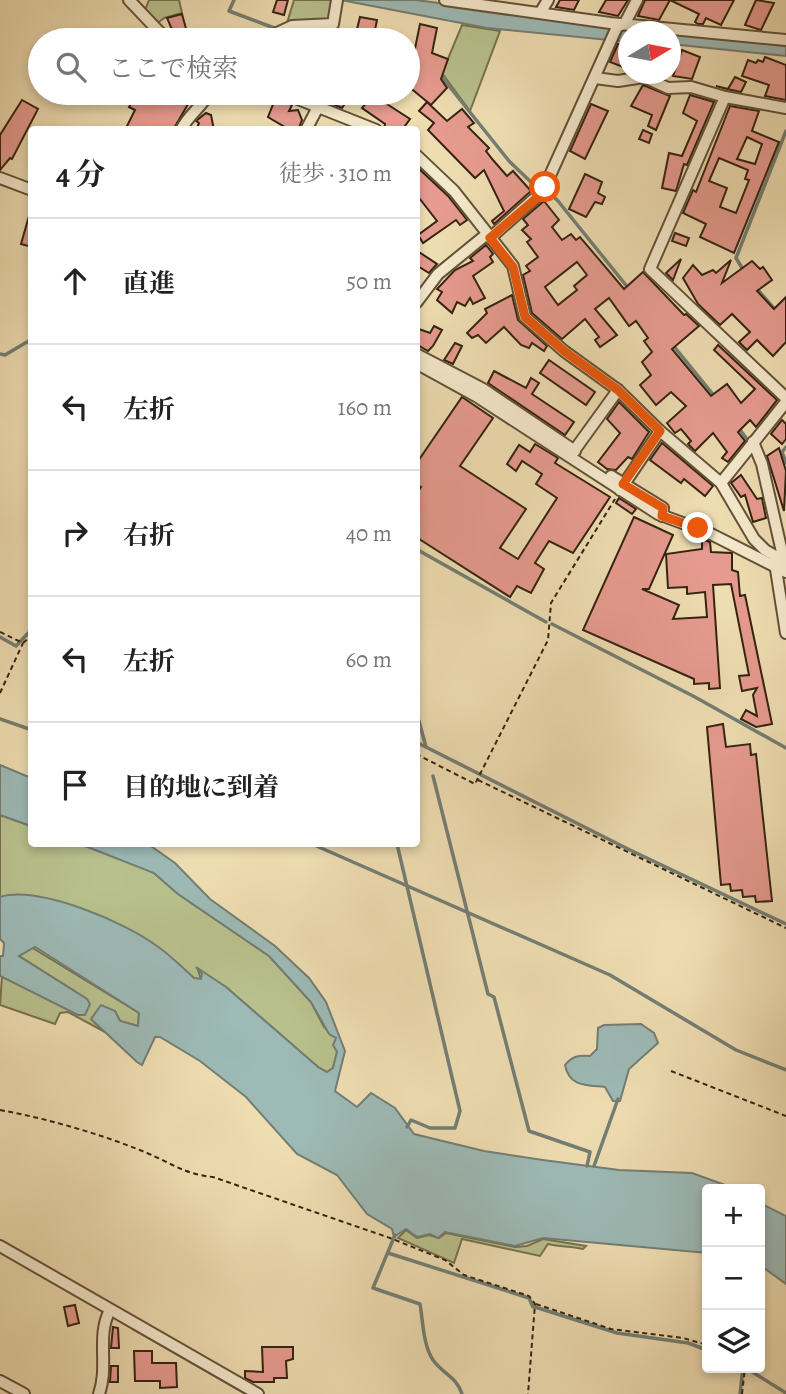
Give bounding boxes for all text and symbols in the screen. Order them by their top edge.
north arrow [618,21,681,84]
search box [28,28,420,105]
icon: search [52,48,90,86]
text: ここで検索 [108,51,238,86]
text: 4 分 [56,154,105,194]
text: 徒歩 · 310 m [279,158,392,189]
route start [529,171,560,202]
icon: ahead [56,262,94,300]
text: 直進 [123,266,175,301]
text: 50 m [346,266,392,297]
icon: left [56,388,94,426]
text: 左折 [123,392,175,427]
text: 160 m [338,392,392,423]
route end [682,512,713,543]
icon: right [56,514,94,552]
text: 右折 [123,518,175,553]
text: 40 m [346,518,392,549]
icon: left [56,640,94,678]
text: 左折 [123,644,175,679]
text: 60 m [345,644,392,675]
icon: arrive [56,766,94,804]
text: 目的地に到着 [123,770,279,805]
map controls [702,1184,765,1373]
button: + [702,1184,765,1247]
button: − [702,1247,765,1310]
button: layers [702,1310,765,1373]

